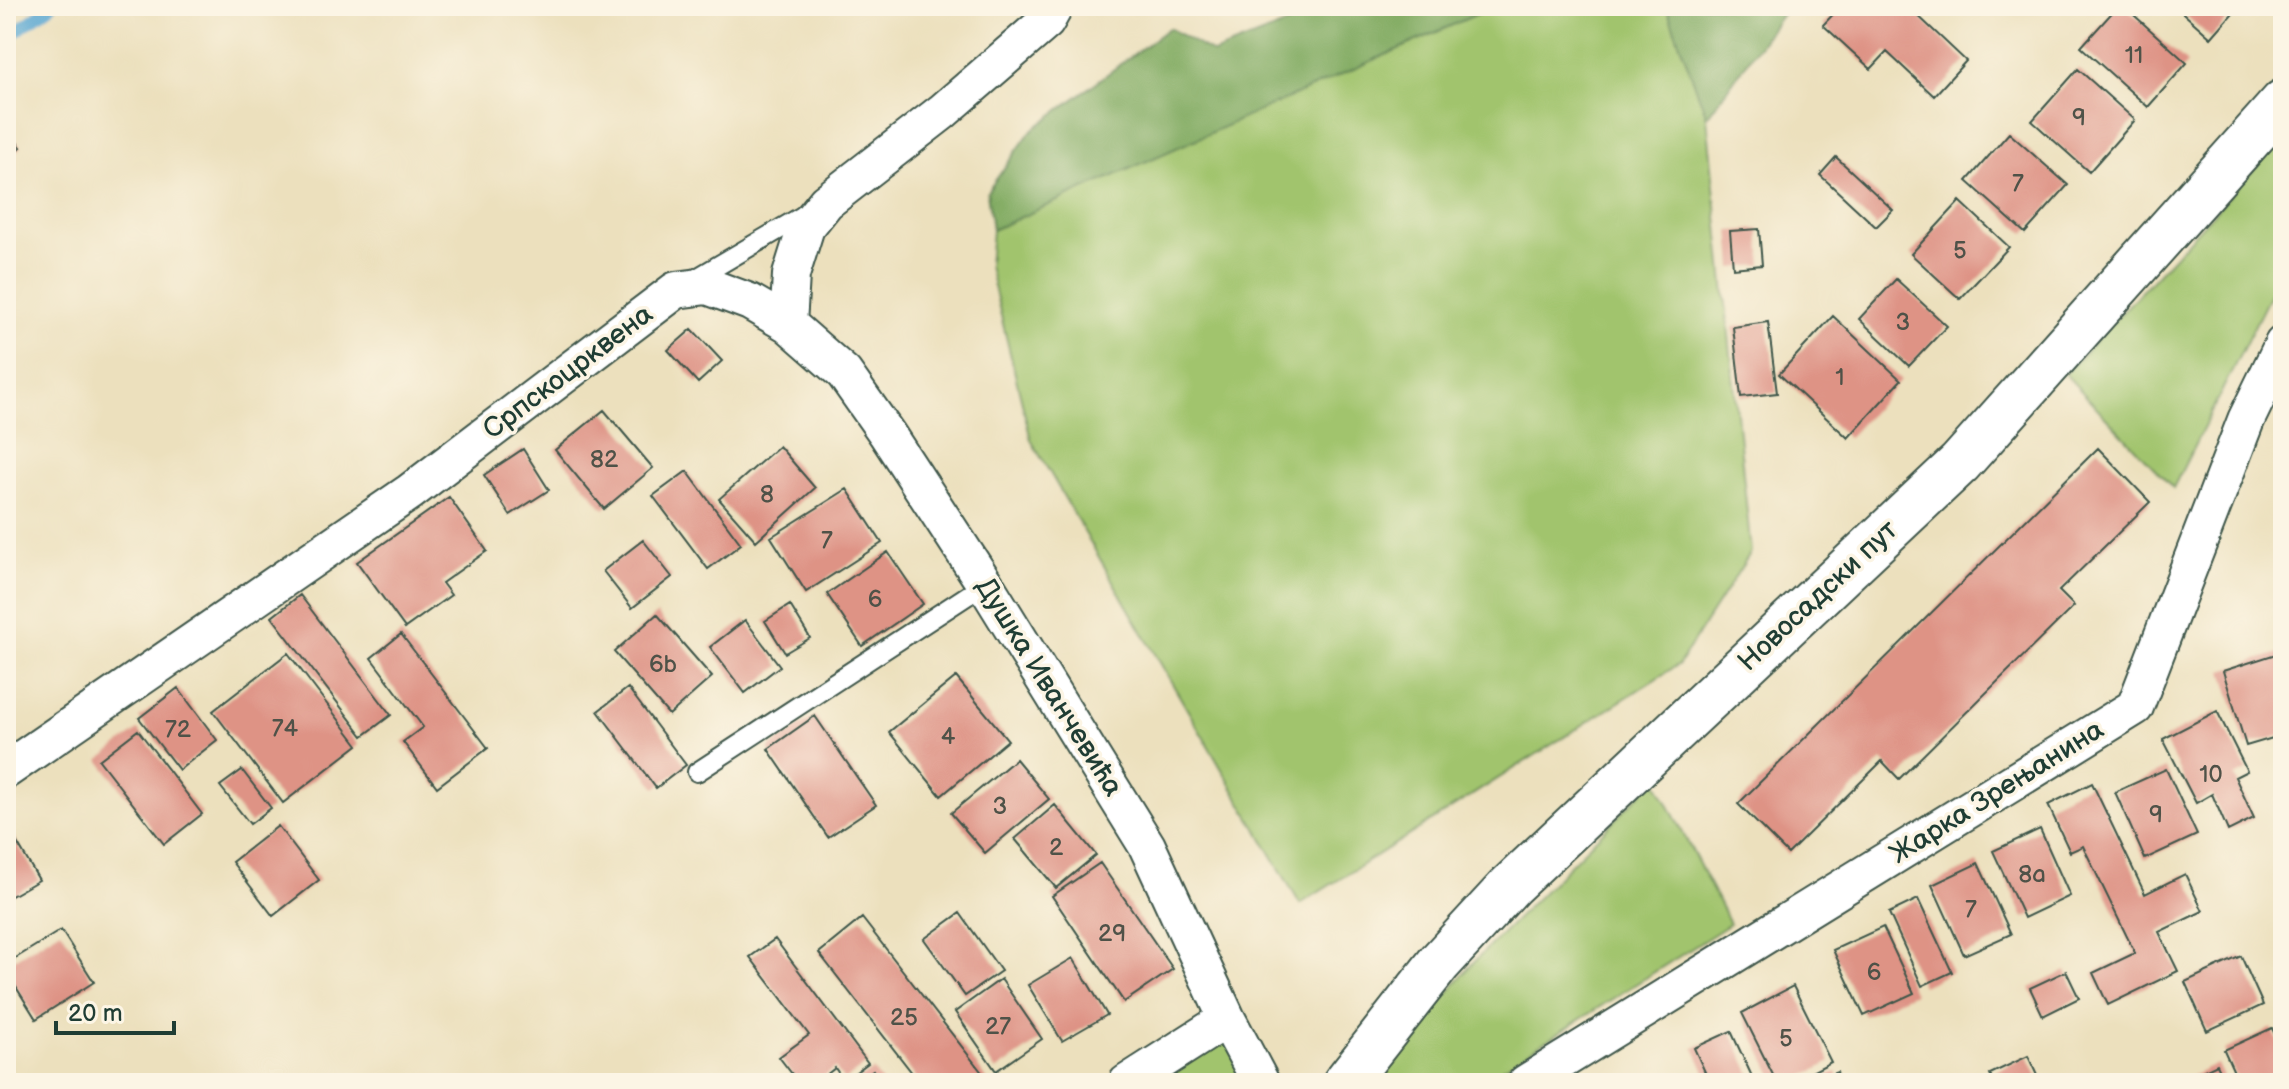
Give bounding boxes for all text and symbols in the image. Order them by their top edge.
house number: 11 [2125,41,2143,70]
house number: 9 [2072,103,2086,132]
house number: 7 [2012,169,2024,198]
house number: 5 [1953,236,1967,265]
street label: Српскоцрквена [477,297,660,446]
house number: 3 [1896,308,1910,337]
house number: 1 [1835,363,1845,392]
house number: 82 [590,445,618,474]
house number: 8 [760,480,774,509]
street label: Новосадски пут [1731,514,1905,678]
house number: 7 [821,526,833,555]
street label: Душка Иванчевића [968,572,1130,803]
house number: 6 [868,585,882,614]
house number: 6b [649,650,677,679]
street label: Жарка Зрењанина [1884,713,2110,871]
house number: 74 [272,714,299,743]
house number: 72 [165,715,191,744]
house number: 4 [941,722,956,751]
house number: 10 [2199,760,2223,789]
house number: 3 [993,792,1007,821]
house number: 9 [2149,800,2163,829]
house number: 2 [1049,833,1063,862]
house number: 8a [2018,860,2046,889]
house number: 7 [1965,895,1977,924]
house number: 29 [1098,919,1126,948]
house number: 6 [1867,958,1881,987]
scale bar [56,985,174,1035]
text: 20 m [68,999,123,1028]
house number: 25 [890,1003,918,1032]
house number: 27 [985,1012,1011,1041]
house number: 5 [1779,1024,1793,1053]

